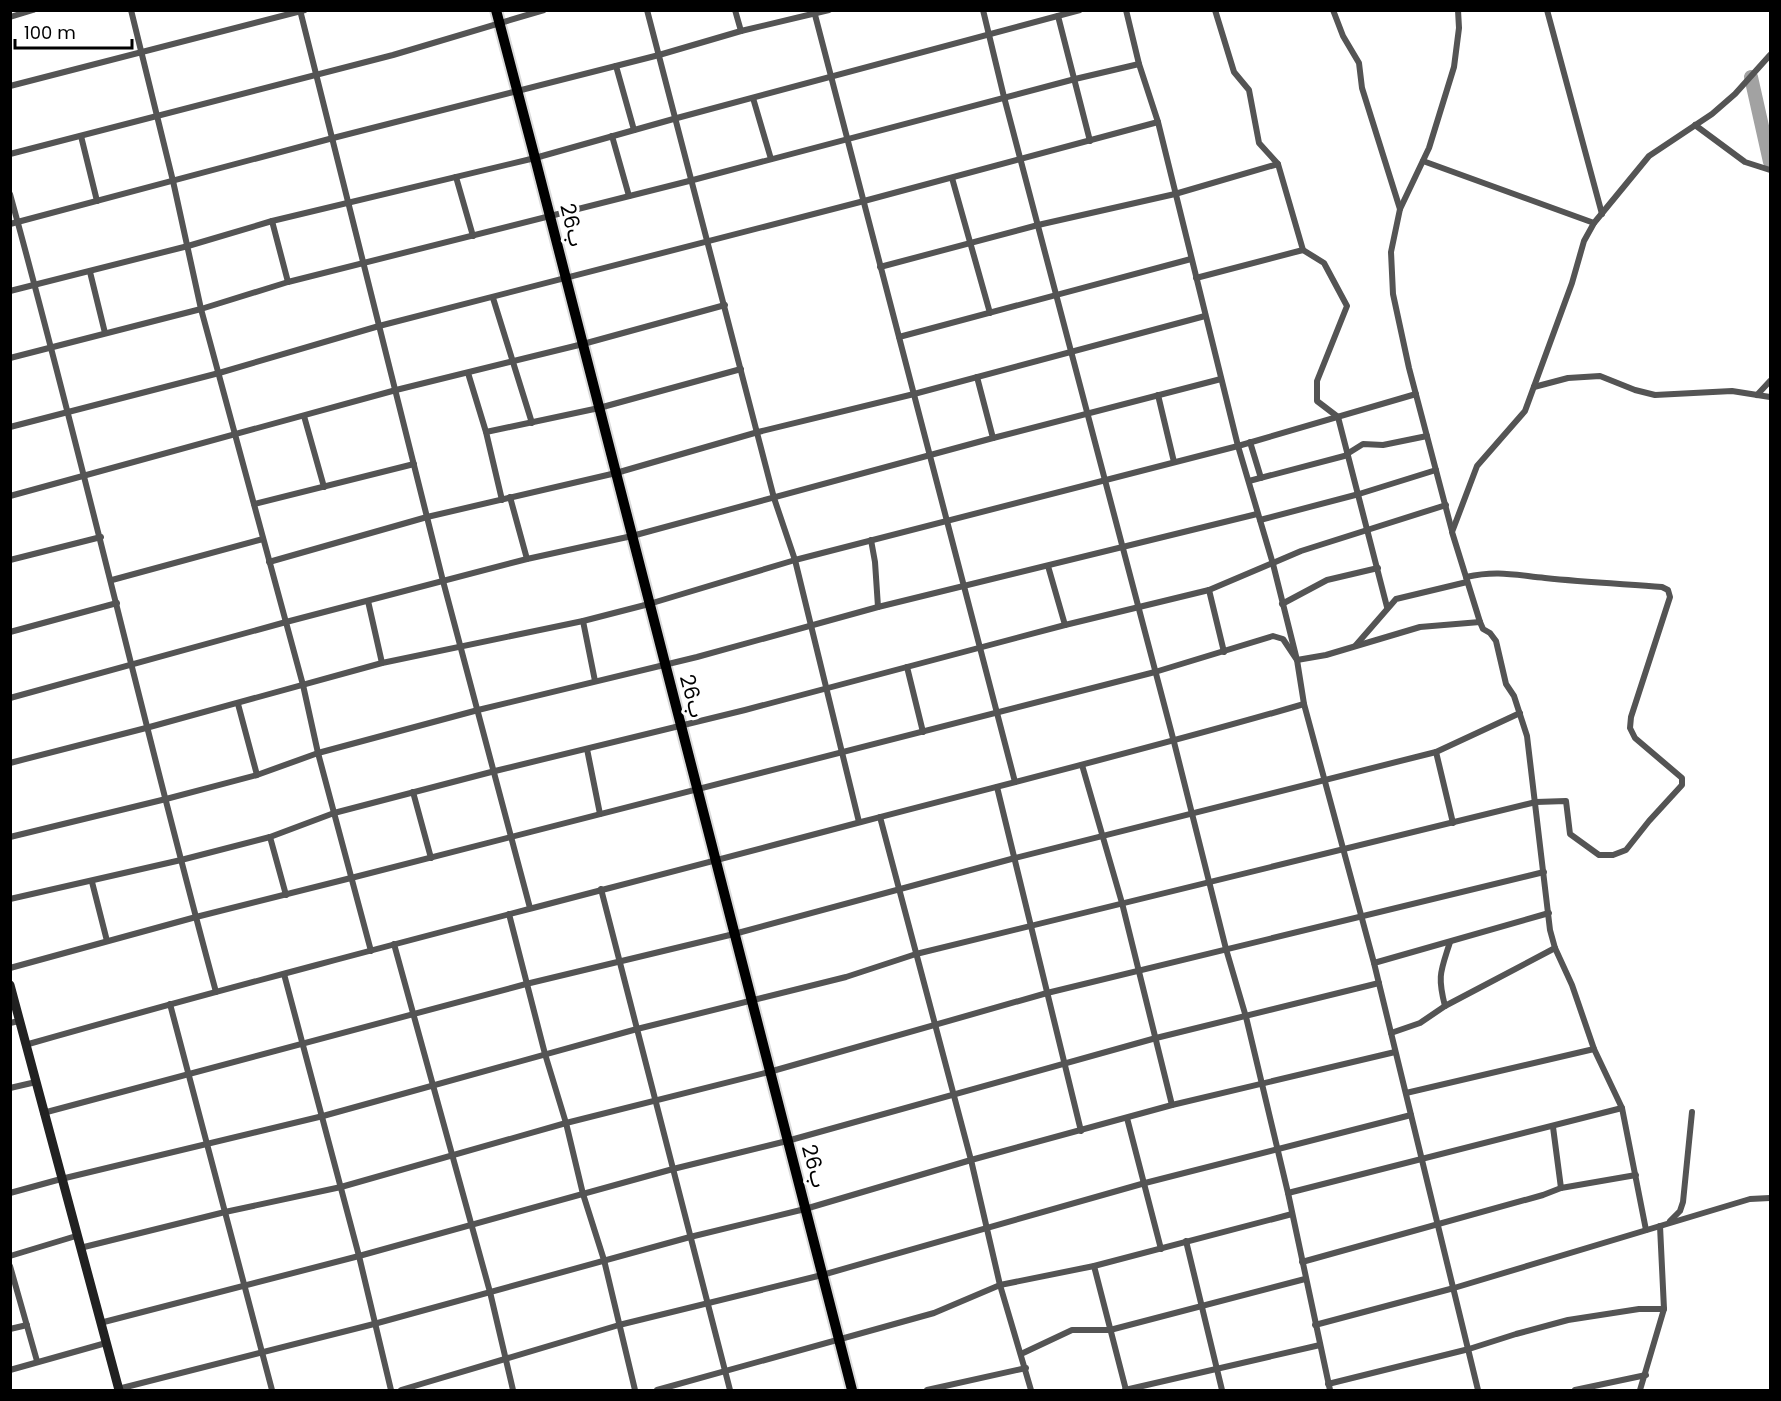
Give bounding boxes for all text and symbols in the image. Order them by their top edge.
scale bar [15,12,132,50]
text: 100 m [24,20,76,45]
street label: 26ب [553,200,592,250]
street label: 26ب [673,671,712,721]
street label: 26ب [795,1141,834,1191]

